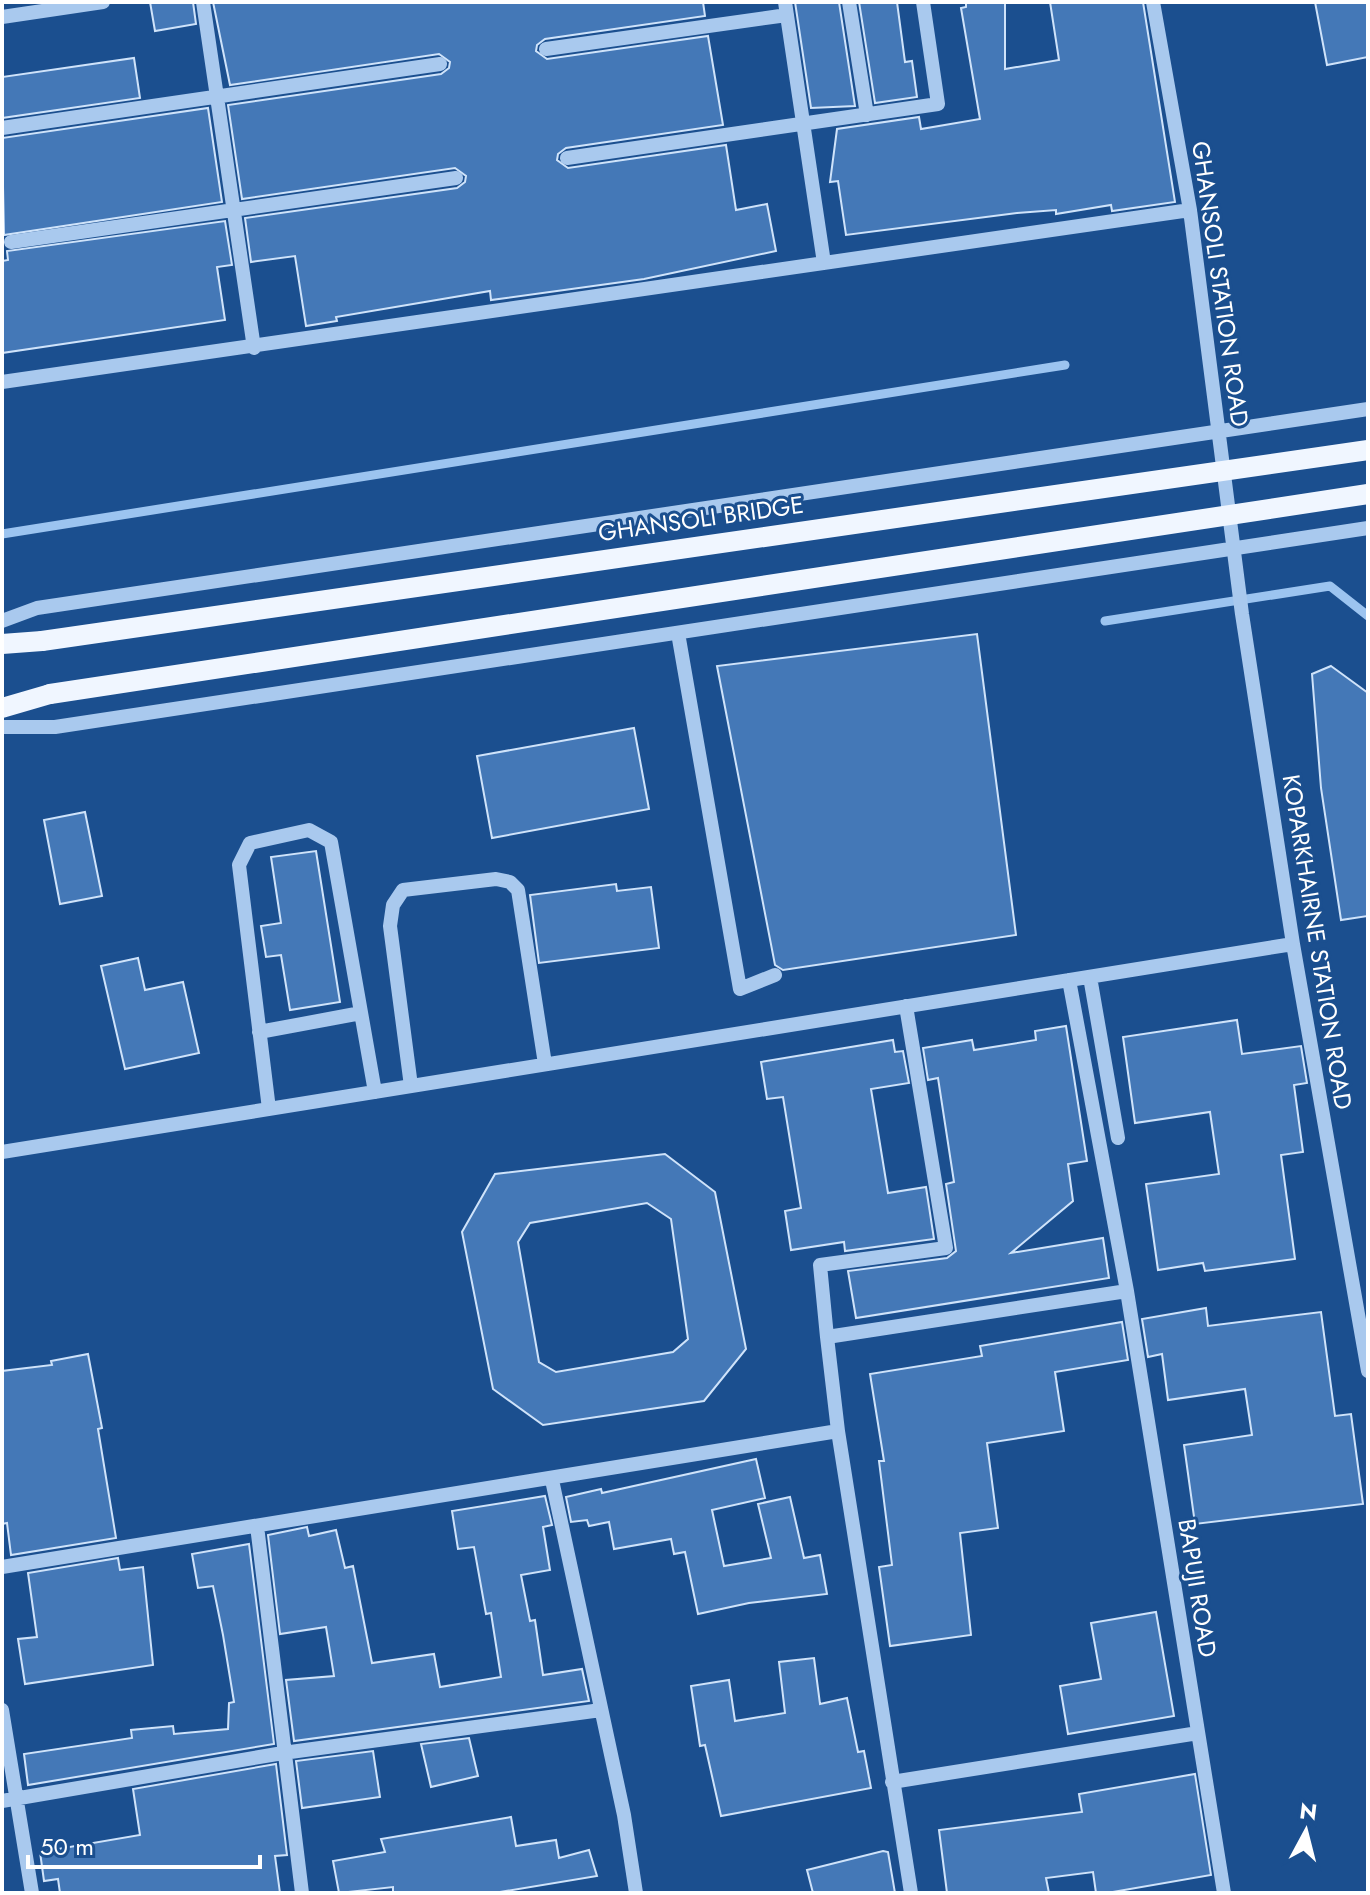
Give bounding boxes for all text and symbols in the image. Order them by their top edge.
street label: GHANSOLI STATION ROAD [1183,139,1258,429]
street label: GHANSOLI BRIDGE [596,487,806,550]
street label: KOPARKHAIRNE STATION ROAD [1274,772,1361,1112]
street label: BAPUJI ROAD [1169,1516,1226,1660]
north arrow [1266,1791,1346,1871]
text: N [1298,1794,1319,1828]
scale bar [28,1819,260,1869]
text: 50 m [40,1829,94,1864]

